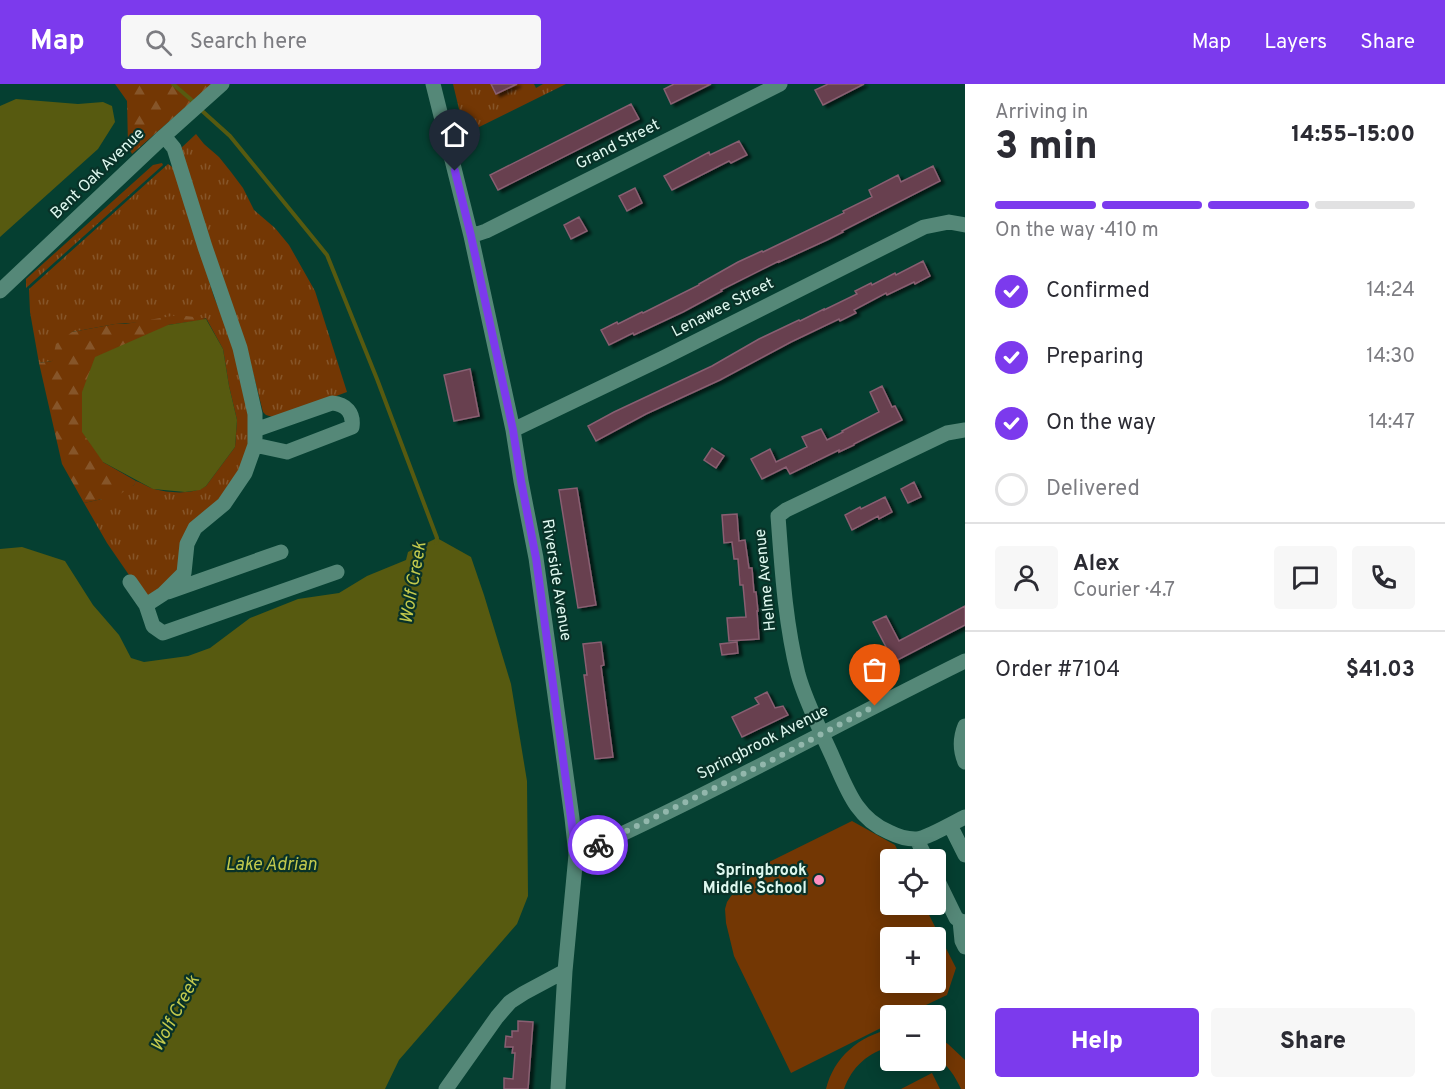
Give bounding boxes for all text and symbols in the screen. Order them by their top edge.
search box [121,15,541,69]
text: Map [30,24,85,60]
icon: search [142,26,175,59]
text: Search here [190,29,307,56]
text: Map [1192,29,1231,56]
text: Layers [1264,29,1327,56]
text: Share [1360,29,1415,56]
text: Arriving in [995,100,1088,126]
pin [429,109,480,171]
street label: Grand Street [573,115,663,175]
icon: home [438,118,471,151]
text: 14:55–15:00 [1291,122,1415,149]
street label: Bent Oak Avenue [47,124,149,224]
text: 3 min [995,124,1098,173]
text: On the way · 410 m [995,218,1159,244]
street label: Lenawee Street [669,274,777,342]
icon: check [995,275,1028,308]
text: Confirmed [1046,278,1150,305]
text: 14:24 [1367,278,1415,304]
icon: check [995,341,1028,374]
text: Preparing [1046,344,1144,371]
text: 14:30 [1366,344,1415,370]
icon: check [995,407,1028,440]
text: On the way [1046,410,1156,437]
text: 14:47 [1368,410,1415,436]
text: Delivered [1046,476,1140,503]
street label: Riverside Avenue [536,517,576,643]
street label: Helme Avenue [751,528,781,632]
water label: Wolf Creek [395,539,433,626]
button: person [995,546,1058,609]
button: chat [1274,546,1337,609]
button: phone [1352,546,1415,609]
text: Alex [1073,551,1120,578]
text: Courier · 4.7 [1073,578,1175,604]
pin [849,644,900,706]
icon: bag [858,653,891,686]
text: Order #7104 [995,657,1120,684]
text: $41.03 [1346,657,1415,684]
street label: Springbrook Avenue [694,701,832,785]
courier [568,815,628,875]
icon: bike [582,829,615,862]
map controls [880,849,946,1071]
button: locate [880,849,946,915]
water label: Lake Adrian [225,854,317,877]
place label: Springbrook Middle School [703,861,807,899]
marker: Springbrook Middle School [812,873,826,887]
button: + [880,927,946,993]
water label: Wolf Creek [146,971,206,1056]
button: − [880,1005,946,1071]
button: Help [995,1008,1199,1077]
button: Share [1211,1008,1415,1077]

